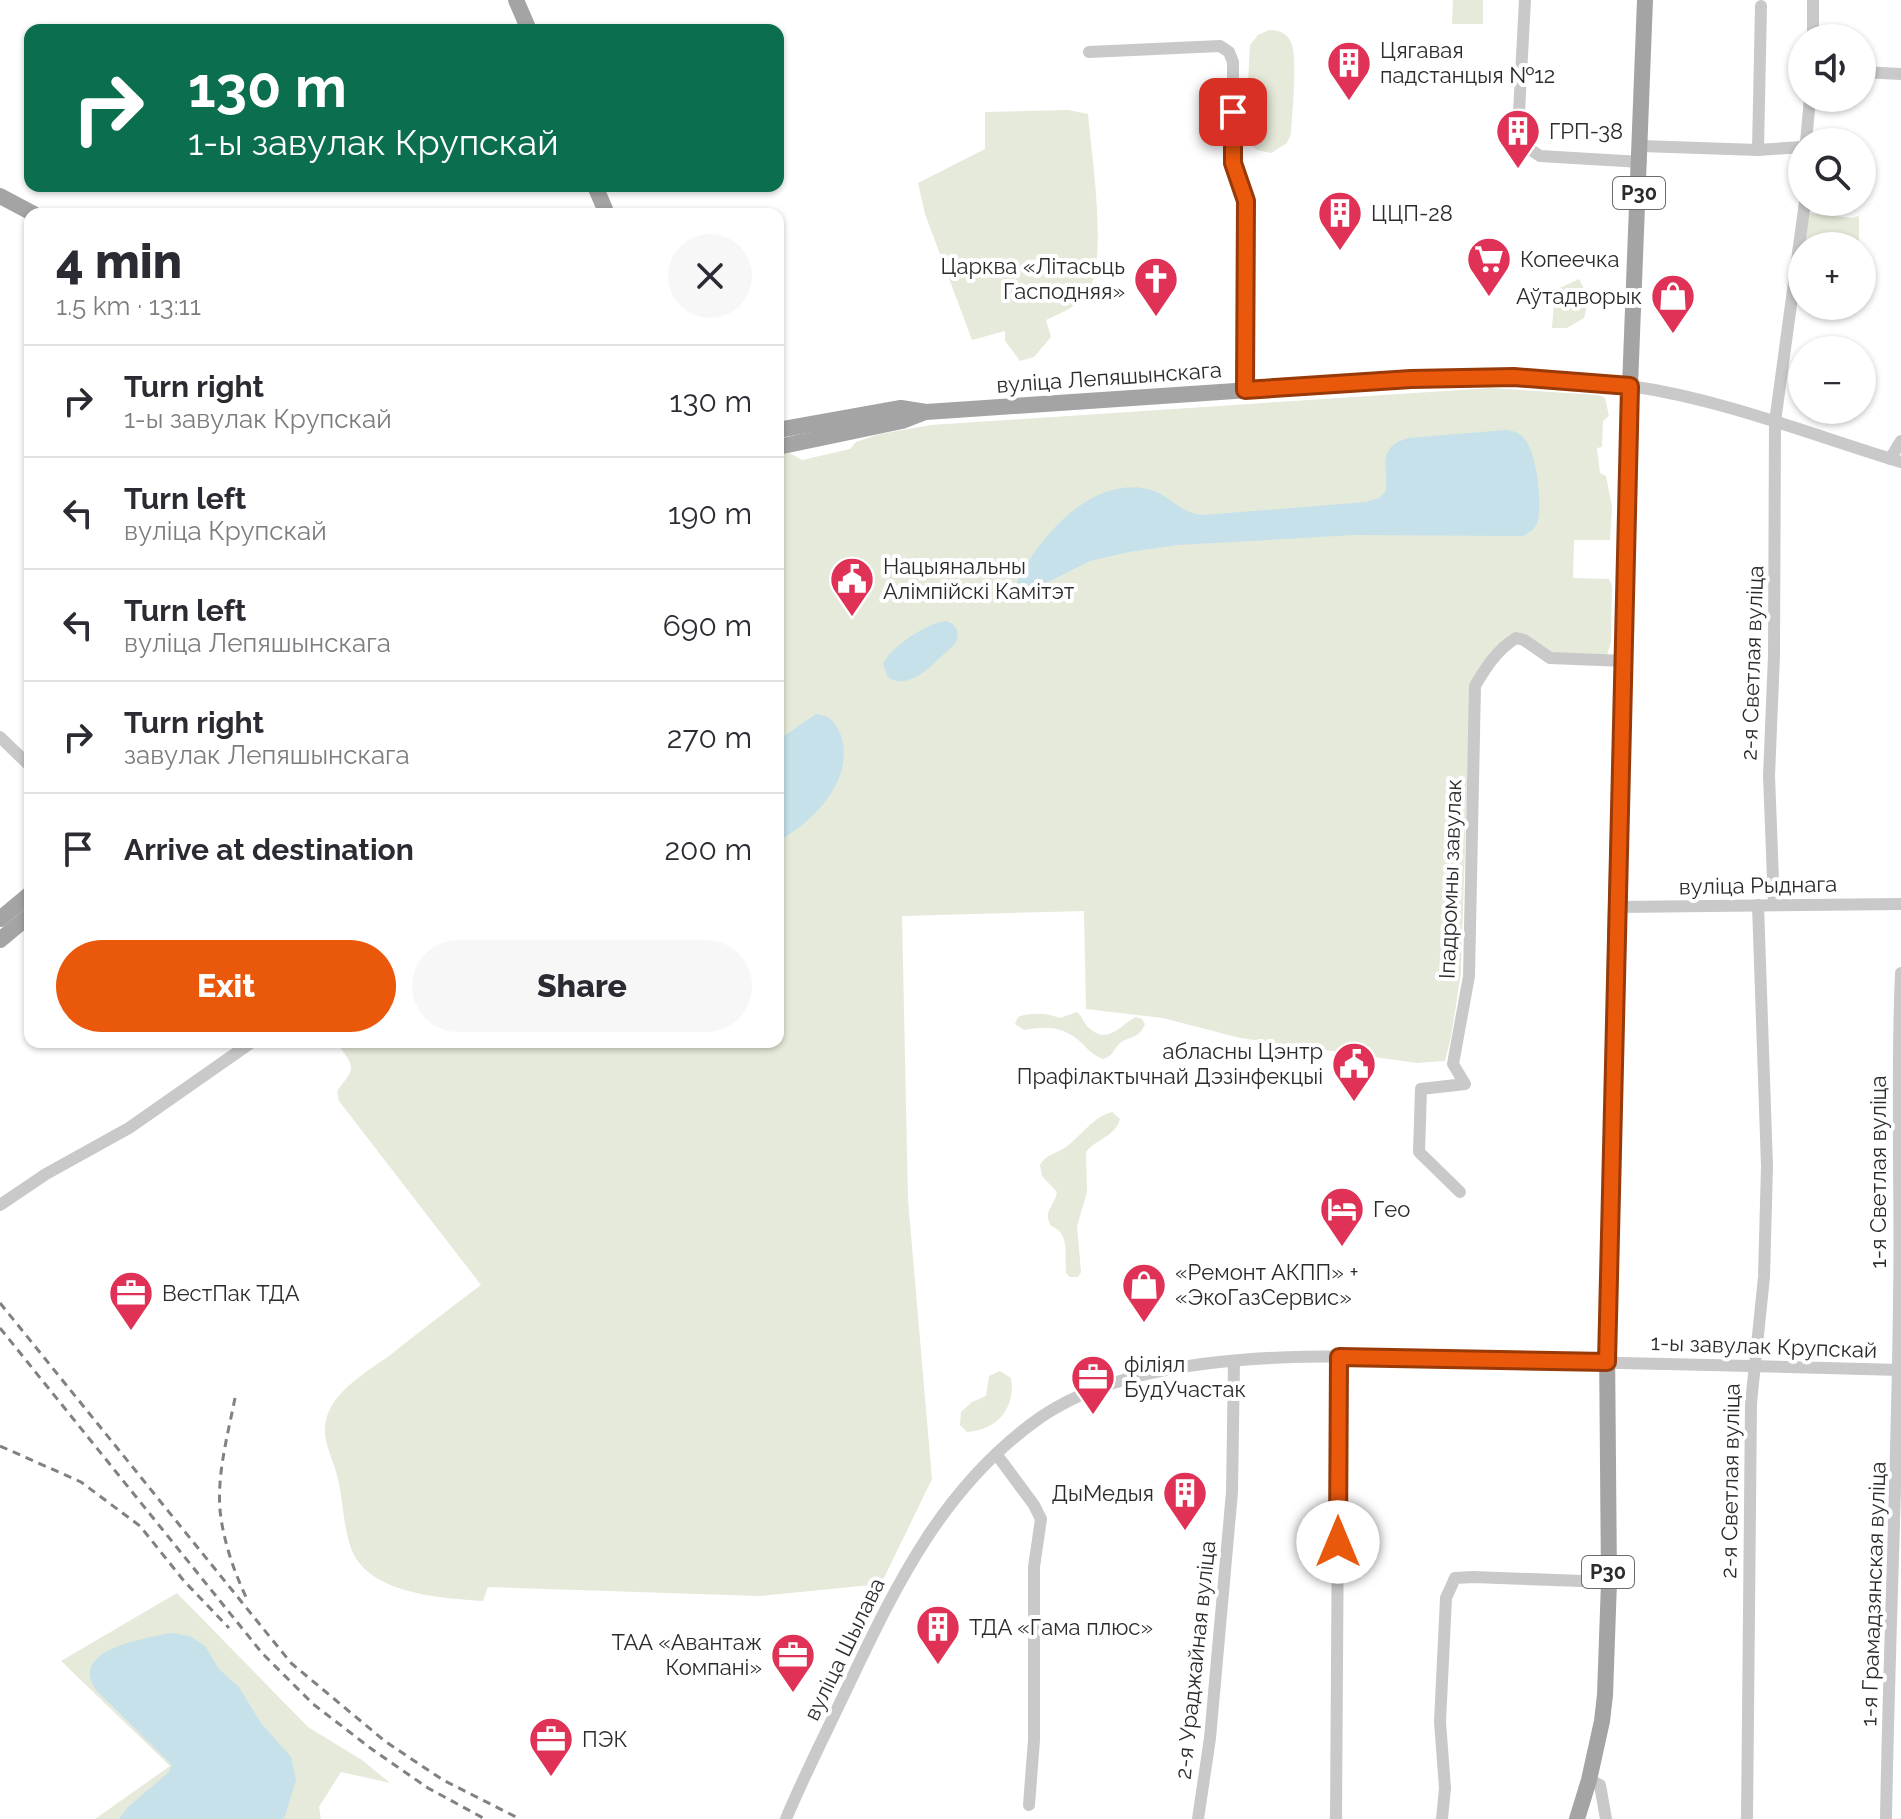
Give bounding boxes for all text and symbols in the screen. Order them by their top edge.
map controls [1788,24,1876,424]
button: sound [1788,24,1876,112]
place label: Цягавая падстанцыя №12 [1380,37,1555,88]
building icon: Цягавая падстанцыя №12 [1325,39,1373,102]
text: 130 m [188,54,347,120]
icon: right [56,56,160,160]
pin [1199,78,1267,146]
icon: arrive [1211,90,1255,134]
building icon: ГРП-38 [1494,107,1542,170]
place label: ГРП-38 [1549,118,1623,144]
text: 1-ы завулак Крупскай [188,121,559,163]
button: search [1788,128,1876,216]
road number: Р30 [1613,177,1665,209]
building icon: ЦЦП-28 [1316,189,1364,252]
place label: ЦЦП-28 [1371,200,1453,226]
button: + [1788,232,1876,320]
text: 4 min [56,233,182,289]
button: close [668,234,752,318]
supermarket icon: Копеечка [1465,235,1513,298]
place label: Копеечка [1520,246,1619,272]
place label: Царква «Літасьць Гасподняя» [940,253,1125,304]
church icon: Царква «Літасьць Гасподняя» [1132,255,1180,318]
shop icon: Аўтадворык [1649,272,1697,335]
place label: Аўтадворык [1516,283,1642,309]
text: 1.5 km · 13:11 [56,291,201,321]
button: − [1788,336,1876,424]
street label: вуліца Лепяшынскага [995,356,1223,398]
text: Turn right [124,369,264,404]
icon: right [56,379,100,423]
text: 130 m [670,384,752,419]
text: 1-ы завулак Крупскай [124,404,392,434]
text: Turn left [124,481,246,516]
icon: left [56,491,100,535]
text: 190 m [668,496,752,531]
text: вуліца Крупскай [124,516,327,546]
place label: Нацыянальны Алімпійскі Камітэт [883,553,1075,604]
public building icon: Нацыянальны Алімпійскі Камітэт [828,555,876,618]
street label: 2-я Светлая вуліца [1736,565,1768,761]
text: Turn left [124,593,246,628]
icon: left [56,603,100,647]
text: 690 m [663,608,752,643]
text: вуліца Лепяшынскага [124,628,391,658]
text: Turn right [124,705,264,740]
icon: right [56,715,100,759]
text: 270 m [667,720,752,755]
text: завулак Лепяшынскага [124,740,410,770]
street label: Іпадромны завулак [1434,779,1466,979]
icon: arrive [56,827,100,871]
text: Arrive at destination [124,832,414,867]
text: 200 m [664,832,752,867]
street label: вуліца Рыднага [1679,871,1837,899]
button: Exit [56,940,396,1032]
button: Share [412,940,752,1032]
place label: абласны Цэнтр Прафілактычнай Дэзінфекцыі [1017,1038,1323,1089]
public building icon: абласны Цэнтр Прафілактычнай Дэзінфекцыі [1330,1040,1378,1103]
street label: 1-я Светлая вуліца [1865,1076,1891,1269]
hotel icon: Гео [1318,1185,1366,1248]
place label: Гео [1373,1196,1410,1222]
place label: «Ремонт АКПП» + «ЭкоГазСервис» [1175,1259,1359,1310]
shop icon: «Ремонт АКПП» + «ЭкоГазСервис» [1120,1261,1168,1324]
office icon: ВестПак ТДА [107,1269,155,1332]
place label: ВестПак ТДА [162,1280,300,1306]
street label: 1-ы завулак Крупскай [1650,1329,1878,1363]
place label: філіял БудУчастак [1124,1351,1246,1402]
office icon: філіял БудУчастак [1069,1353,1117,1416]
street label: 2-я Светлая вуліца [1715,1383,1745,1579]
street label: 1-я Грамадзянская вуліца [1855,1461,1891,1727]
building icon: ДыМедыя [1161,1469,1209,1532]
place label: ДыМедыя [1052,1480,1154,1506]
position arrow [1296,1500,1380,1584]
street label: 2-я Ураджайная вуліца [1170,1539,1220,1781]
road number: Р30 [1582,1556,1634,1588]
street label: вуліца Шылава [798,1573,890,1725]
building icon: ТДА «Гама плюс» [914,1603,962,1666]
place label: ТДА «Гама плюс» [969,1614,1153,1640]
place label: ТАА «Авантаж Компані» [612,1629,762,1680]
office icon: ТАА «Авантаж Компані» [769,1631,817,1694]
office icon: ПЭК [527,1715,575,1778]
place label: ПЭК [582,1726,627,1752]

